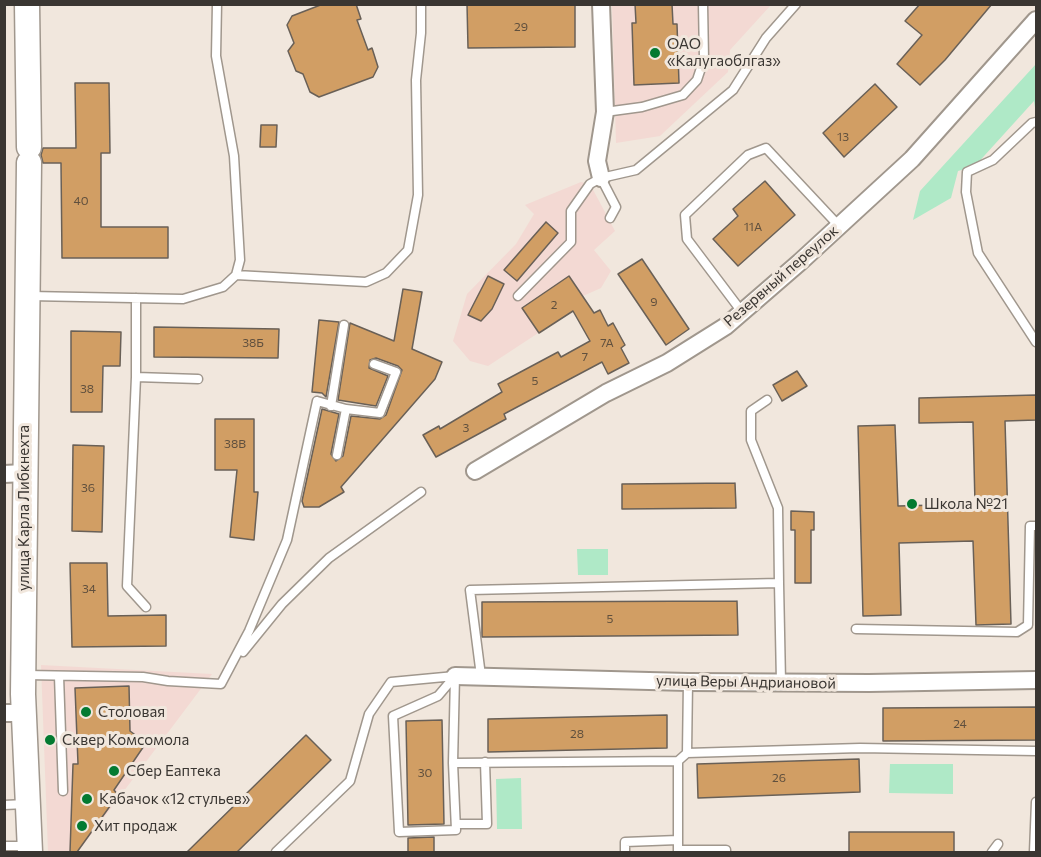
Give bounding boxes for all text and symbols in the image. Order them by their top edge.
house number: 29 [514,20,528,34]
place label: ОАО «Калугаоблгаз» [667,35,781,70]
marker: ОАО «Калугаоблгаз» [648,46,662,60]
house number: 13 [837,130,849,144]
house number: 40 [73,194,89,208]
house number: 11А [744,220,762,234]
street label: Резервный переулок [720,221,842,331]
house number: 9 [650,295,658,309]
house number: 2 [551,298,557,312]
house number: 38Б [242,336,264,350]
house number: 7А [600,336,614,350]
house number: 7 [582,350,588,364]
house number: 5 [532,374,538,388]
house number: 38 [80,382,94,396]
house number: 3 [463,421,469,435]
street label: улица Карла Либкнехта [15,425,33,591]
house number: 38В [224,437,246,451]
house number: 36 [81,481,95,495]
place label: Школа №21 [924,495,1008,513]
marker: Школа №21 [905,497,919,511]
house number: 34 [82,582,96,596]
house number: 5 [607,612,613,626]
street label: улица Веры Андриановой [656,671,836,693]
place label: Столовая [98,703,165,721]
marker: Столовая [79,705,93,719]
house number: 24 [953,717,967,731]
house number: 28 [570,727,584,741]
place label: Сквер Комсомола [62,731,189,749]
marker: Сквер Комсомола [43,733,57,747]
place label: Сбер Еаптека [126,762,221,780]
marker: Сбер Еаптека [107,764,121,778]
house number: 30 [418,766,432,780]
house number: 26 [772,771,786,785]
place label: Кабачок «12 стульев» [99,790,250,808]
marker: Кабачок «12 стульев» [80,792,94,806]
place label: Хит продаж [94,817,177,835]
marker: Хит продаж [75,819,89,833]

